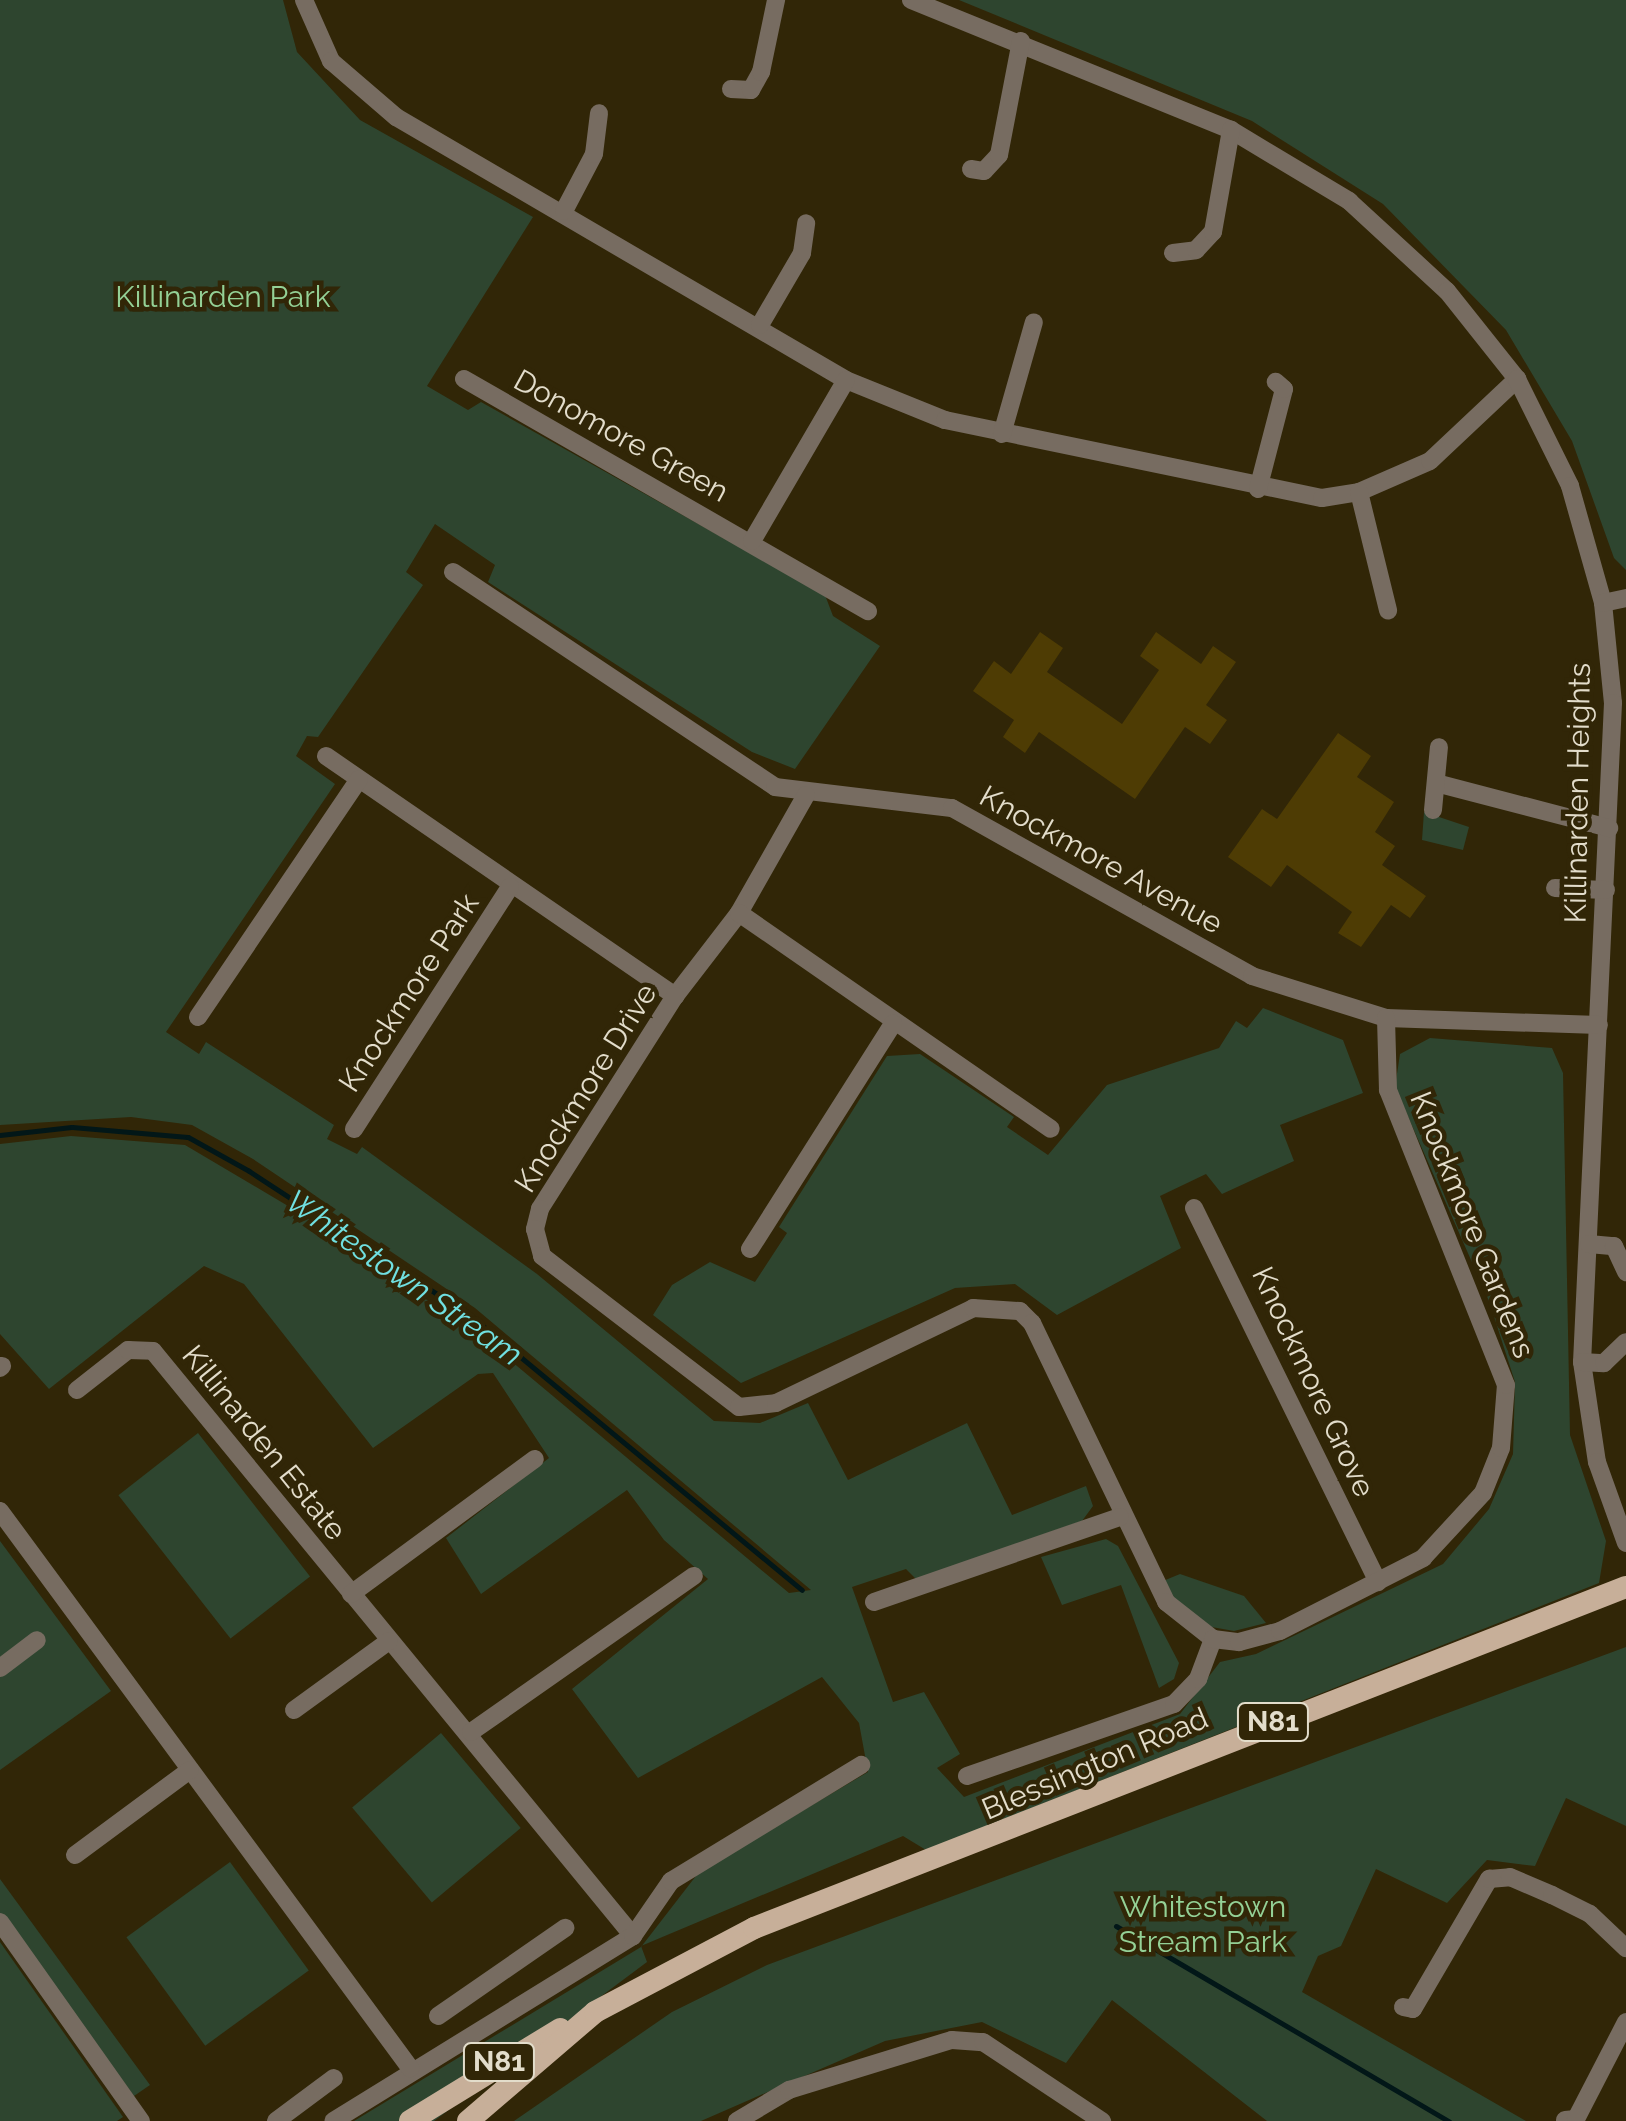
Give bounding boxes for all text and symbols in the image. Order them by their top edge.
park label: Killinarden Park [115,279,331,315]
street label: Donomore Green [507,362,735,510]
street label: Killinarden Heights [1558,662,1598,924]
street label: Knockmore Avenue [973,778,1229,942]
street label: Knockmore Park [332,887,486,1099]
street label: Knockmore Drive [507,977,665,1199]
street label: Knockmore Gardens [1402,1087,1542,1363]
water label: Whitestown Stream [278,1182,530,1374]
street label: Knockmore Grove [1244,1261,1382,1503]
street label: Killinarden Estate [174,1338,354,1548]
road number: N81 [1236,1699,1310,1745]
street label: Blessington Road [977,1700,1213,1828]
park label: Whitestown Stream Park [1119,1889,1287,1960]
road number: N81 [462,2039,536,2085]

